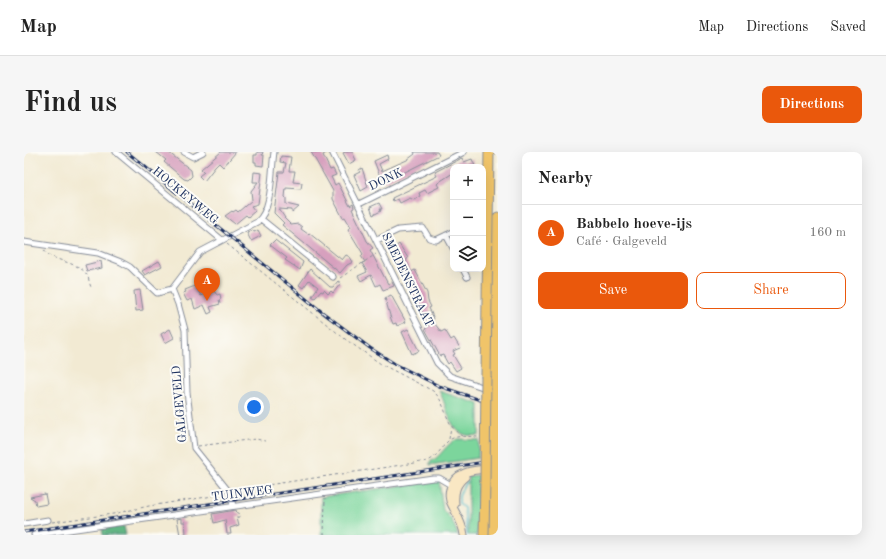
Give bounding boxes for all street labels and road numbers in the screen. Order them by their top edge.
street label: HOCKEYWEG [150,165,220,227]
street label: DONK [367,167,405,193]
street label: SMEDENSTRAAT [379,231,435,329]
street label: GALGEVELD [171,365,189,443]
street label: TUINWEG [211,484,274,504]

